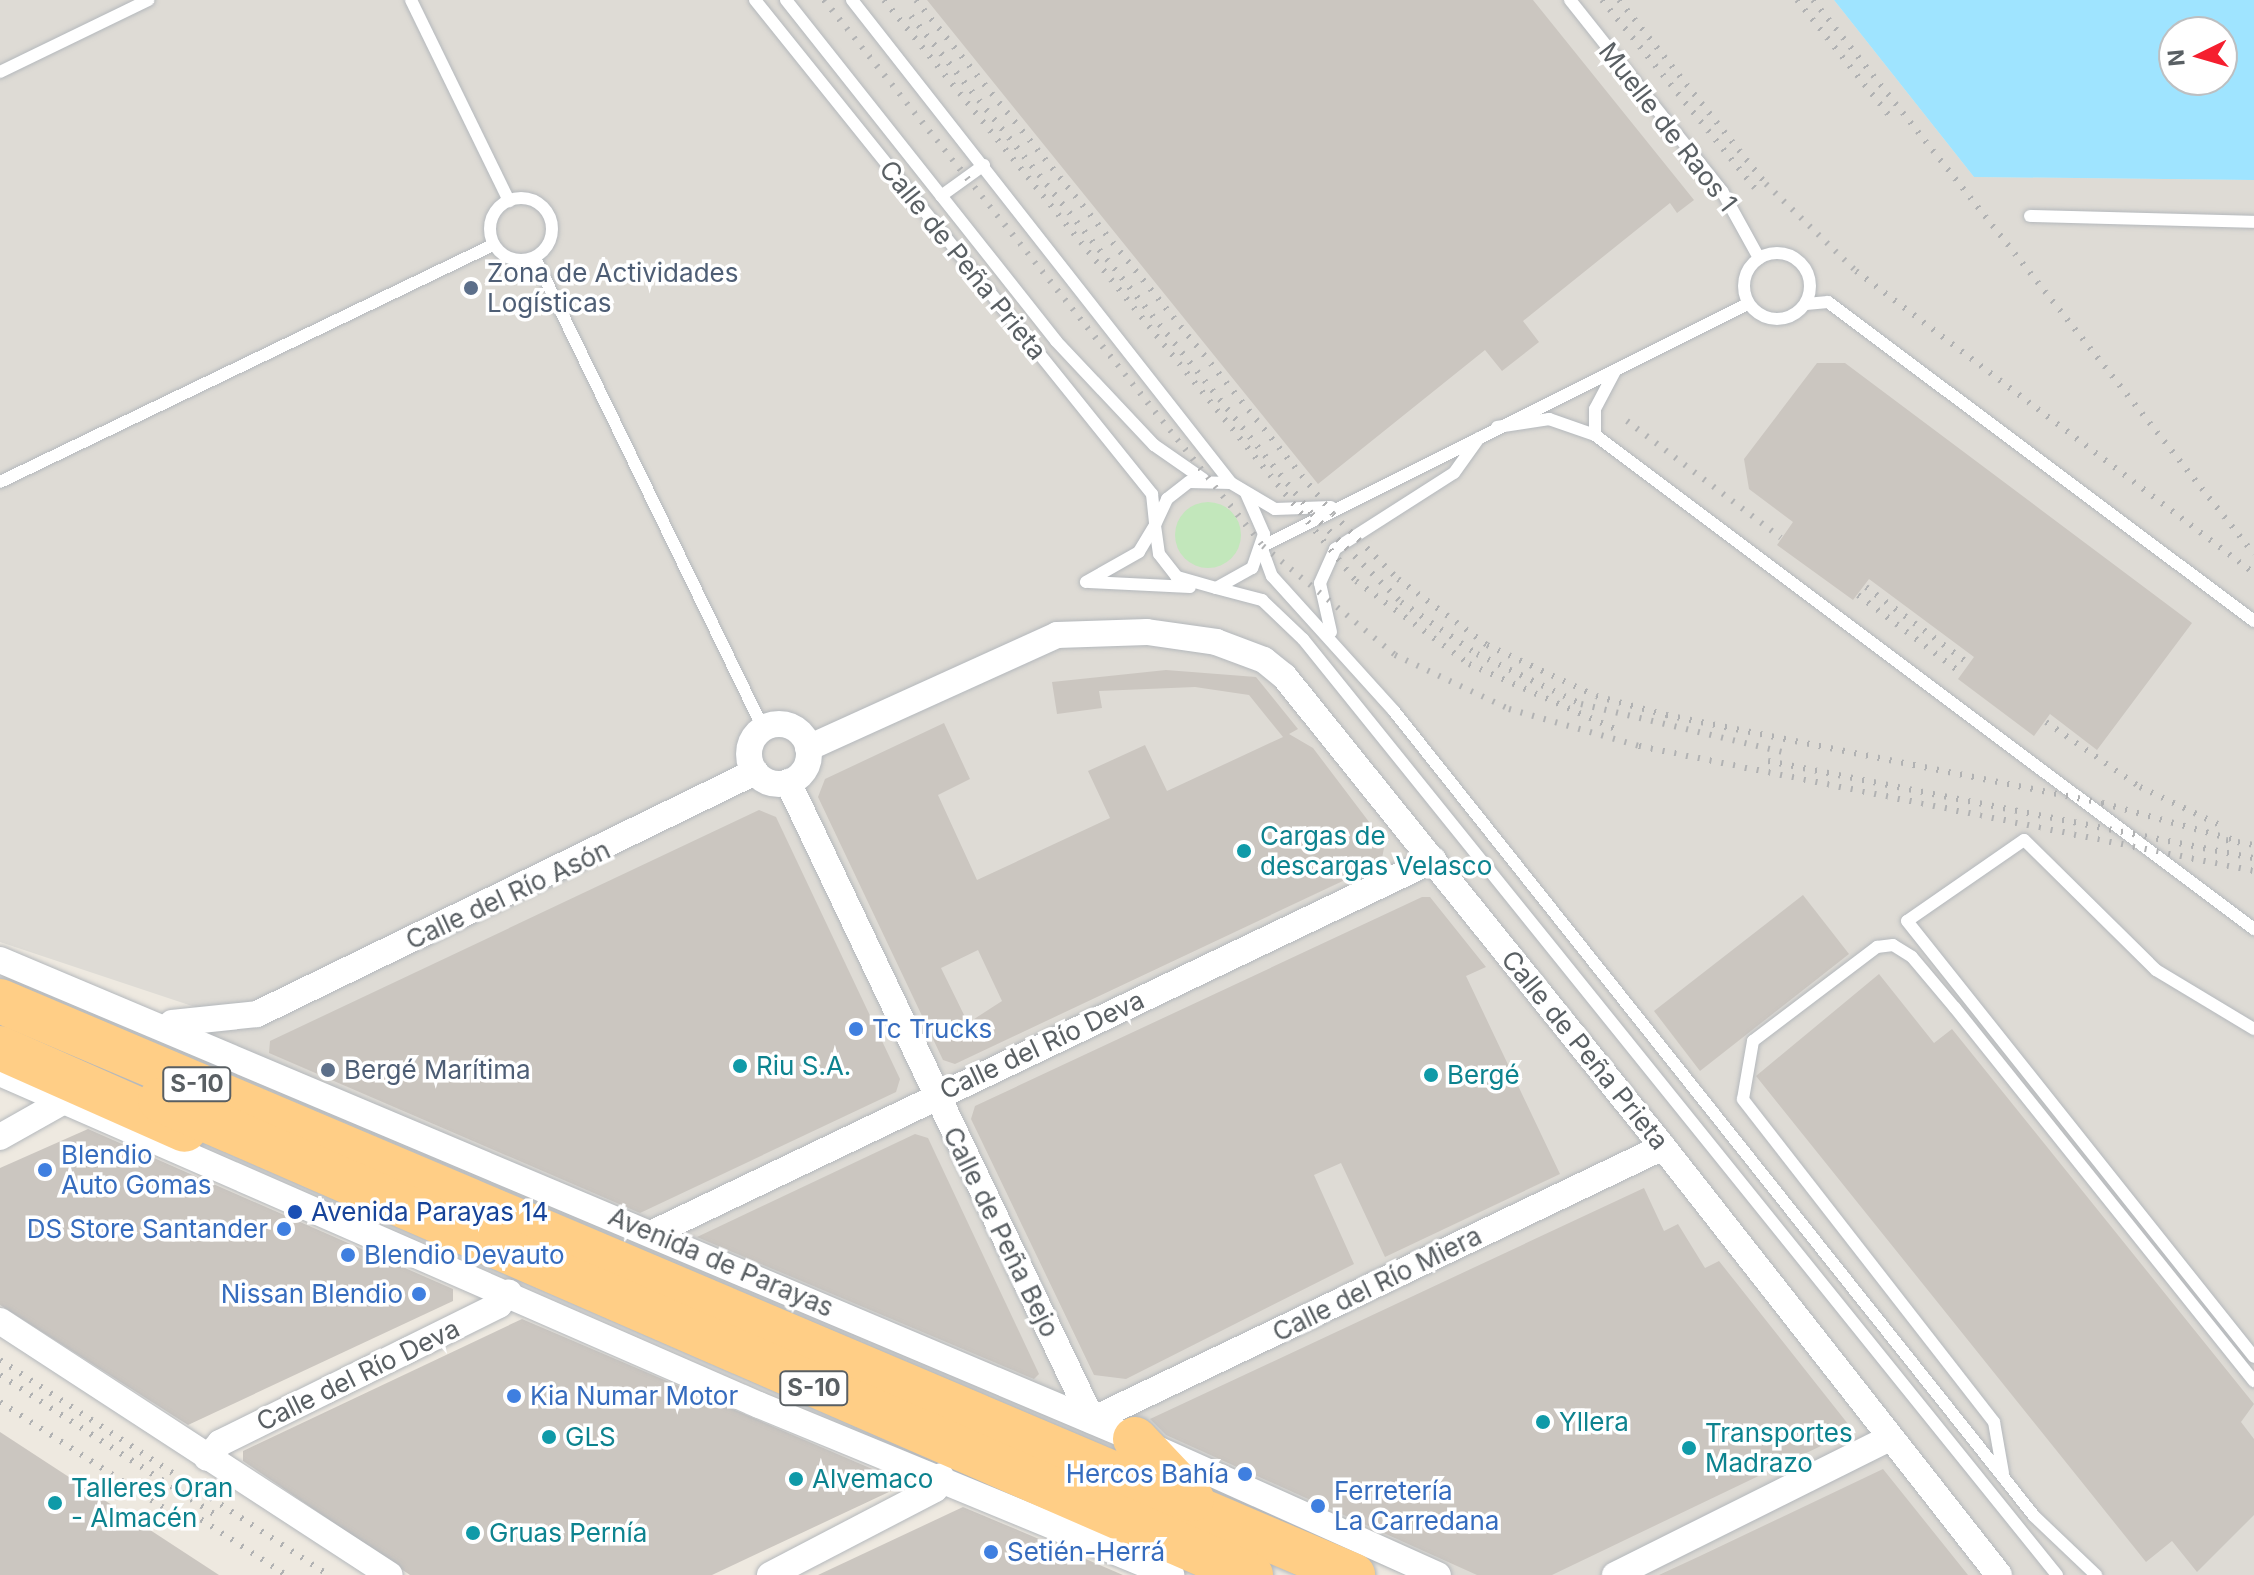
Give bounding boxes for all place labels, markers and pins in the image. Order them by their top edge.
place label: Zona de Actividades Logísticas [487,257,738,318]
marker: Zona de Actividades Logísticas [462,279,480,297]
place label: Cargas de descargas Velasco [1260,820,1492,882]
marker: Cargas de descargas Velasco [1235,842,1253,860]
place label: Tc Trucks [872,1013,992,1045]
marker: Tc Trucks [847,1020,865,1038]
place label: Riu S.A. [756,1050,851,1082]
place label: Bergé Marítima [344,1054,531,1086]
marker: Riu S.A. [731,1057,749,1075]
place label: Bergé [1447,1059,1520,1091]
marker: Bergé Marítima [319,1061,337,1079]
marker: Bergé [1422,1066,1440,1084]
place label: Blendio Auto Gomas [61,1139,212,1200]
marker: Blendio Auto Gomas [36,1161,54,1179]
place label: Avenida Parayas 14 [311,1196,549,1228]
marker: Avenida Parayas 14 [286,1203,304,1221]
place label: DS Store Santander [27,1213,268,1245]
marker: DS Store Santander [275,1220,293,1238]
place label: Blendio Devauto [364,1239,565,1271]
marker: Blendio Devauto [339,1246,357,1264]
place label: Nissan Blendio [221,1278,403,1310]
marker: Nissan Blendio [410,1285,428,1303]
place label: Kia Numar Motor [530,1380,738,1412]
marker: Kia Numar Motor [505,1387,523,1405]
place label: Yllera [1559,1406,1629,1438]
marker: Yllera [1534,1413,1552,1431]
place label: Transportes Madrazo [1705,1417,1853,1478]
place label: GLS [565,1421,616,1453]
marker: GLS [540,1428,558,1446]
marker: Transportes Madrazo [1680,1439,1698,1457]
place label: Hercos Bahía [1066,1458,1229,1490]
place label: Alvemaco [812,1463,933,1495]
marker: Hercos Bahía [1236,1465,1254,1483]
marker: Alvemaco [787,1470,805,1488]
place label: Talleres Oran - Almacén [71,1472,233,1534]
place label: Ferretería La Carredana [1334,1475,1499,1536]
marker: Talleres Oran - Almacén [46,1494,64,1512]
marker: Ferretería La Carredana [1309,1497,1327,1515]
place label: Gruas Pernía [489,1517,647,1549]
marker: Gruas Pernía [464,1524,482,1542]
place label: Setién-Herrá [1007,1536,1165,1568]
marker: Setién-Herrá [982,1543,1000,1561]

